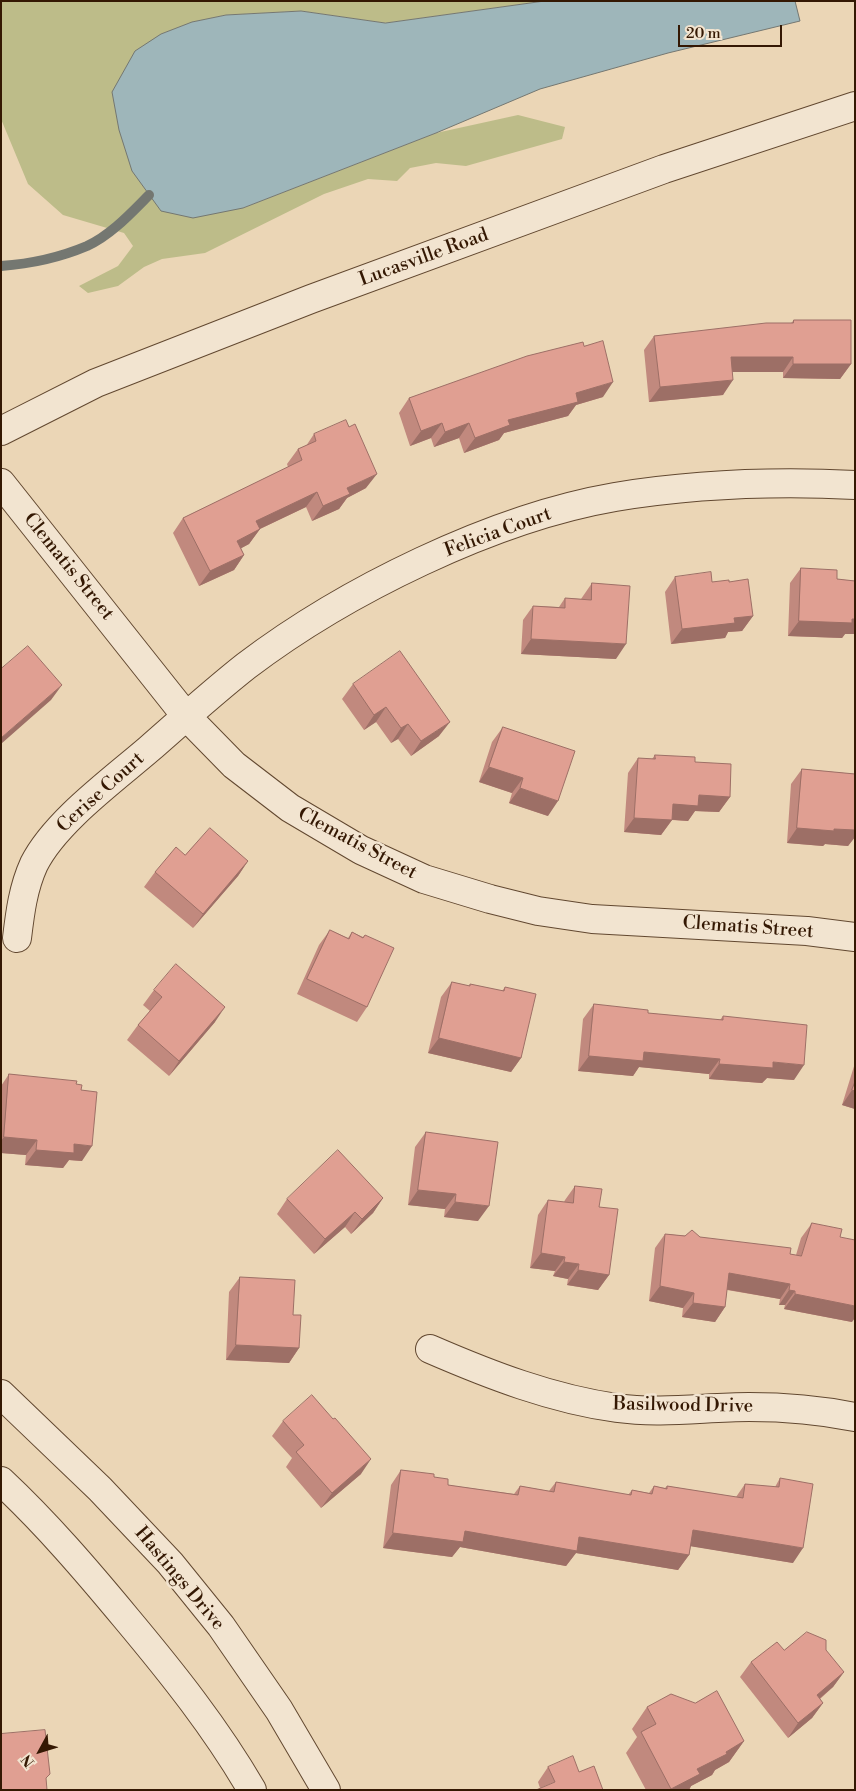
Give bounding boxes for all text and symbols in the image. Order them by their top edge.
scale bar [681,15,785,47]
text: 20 m [686,24,721,43]
street label: Lucasville Road [356,224,492,292]
street label: Felicia Court [441,503,555,563]
street label: Clematis Street [18,509,118,625]
street label: Cerise Court [53,748,149,838]
street label: Clematis Street [294,803,420,885]
street label: Clematis Street [682,912,814,944]
street label: Basilwood Drive [613,1393,753,1419]
street label: Hastings Drive [129,1523,229,1635]
north arrow [15,1726,65,1776]
text: N [18,1750,39,1770]

